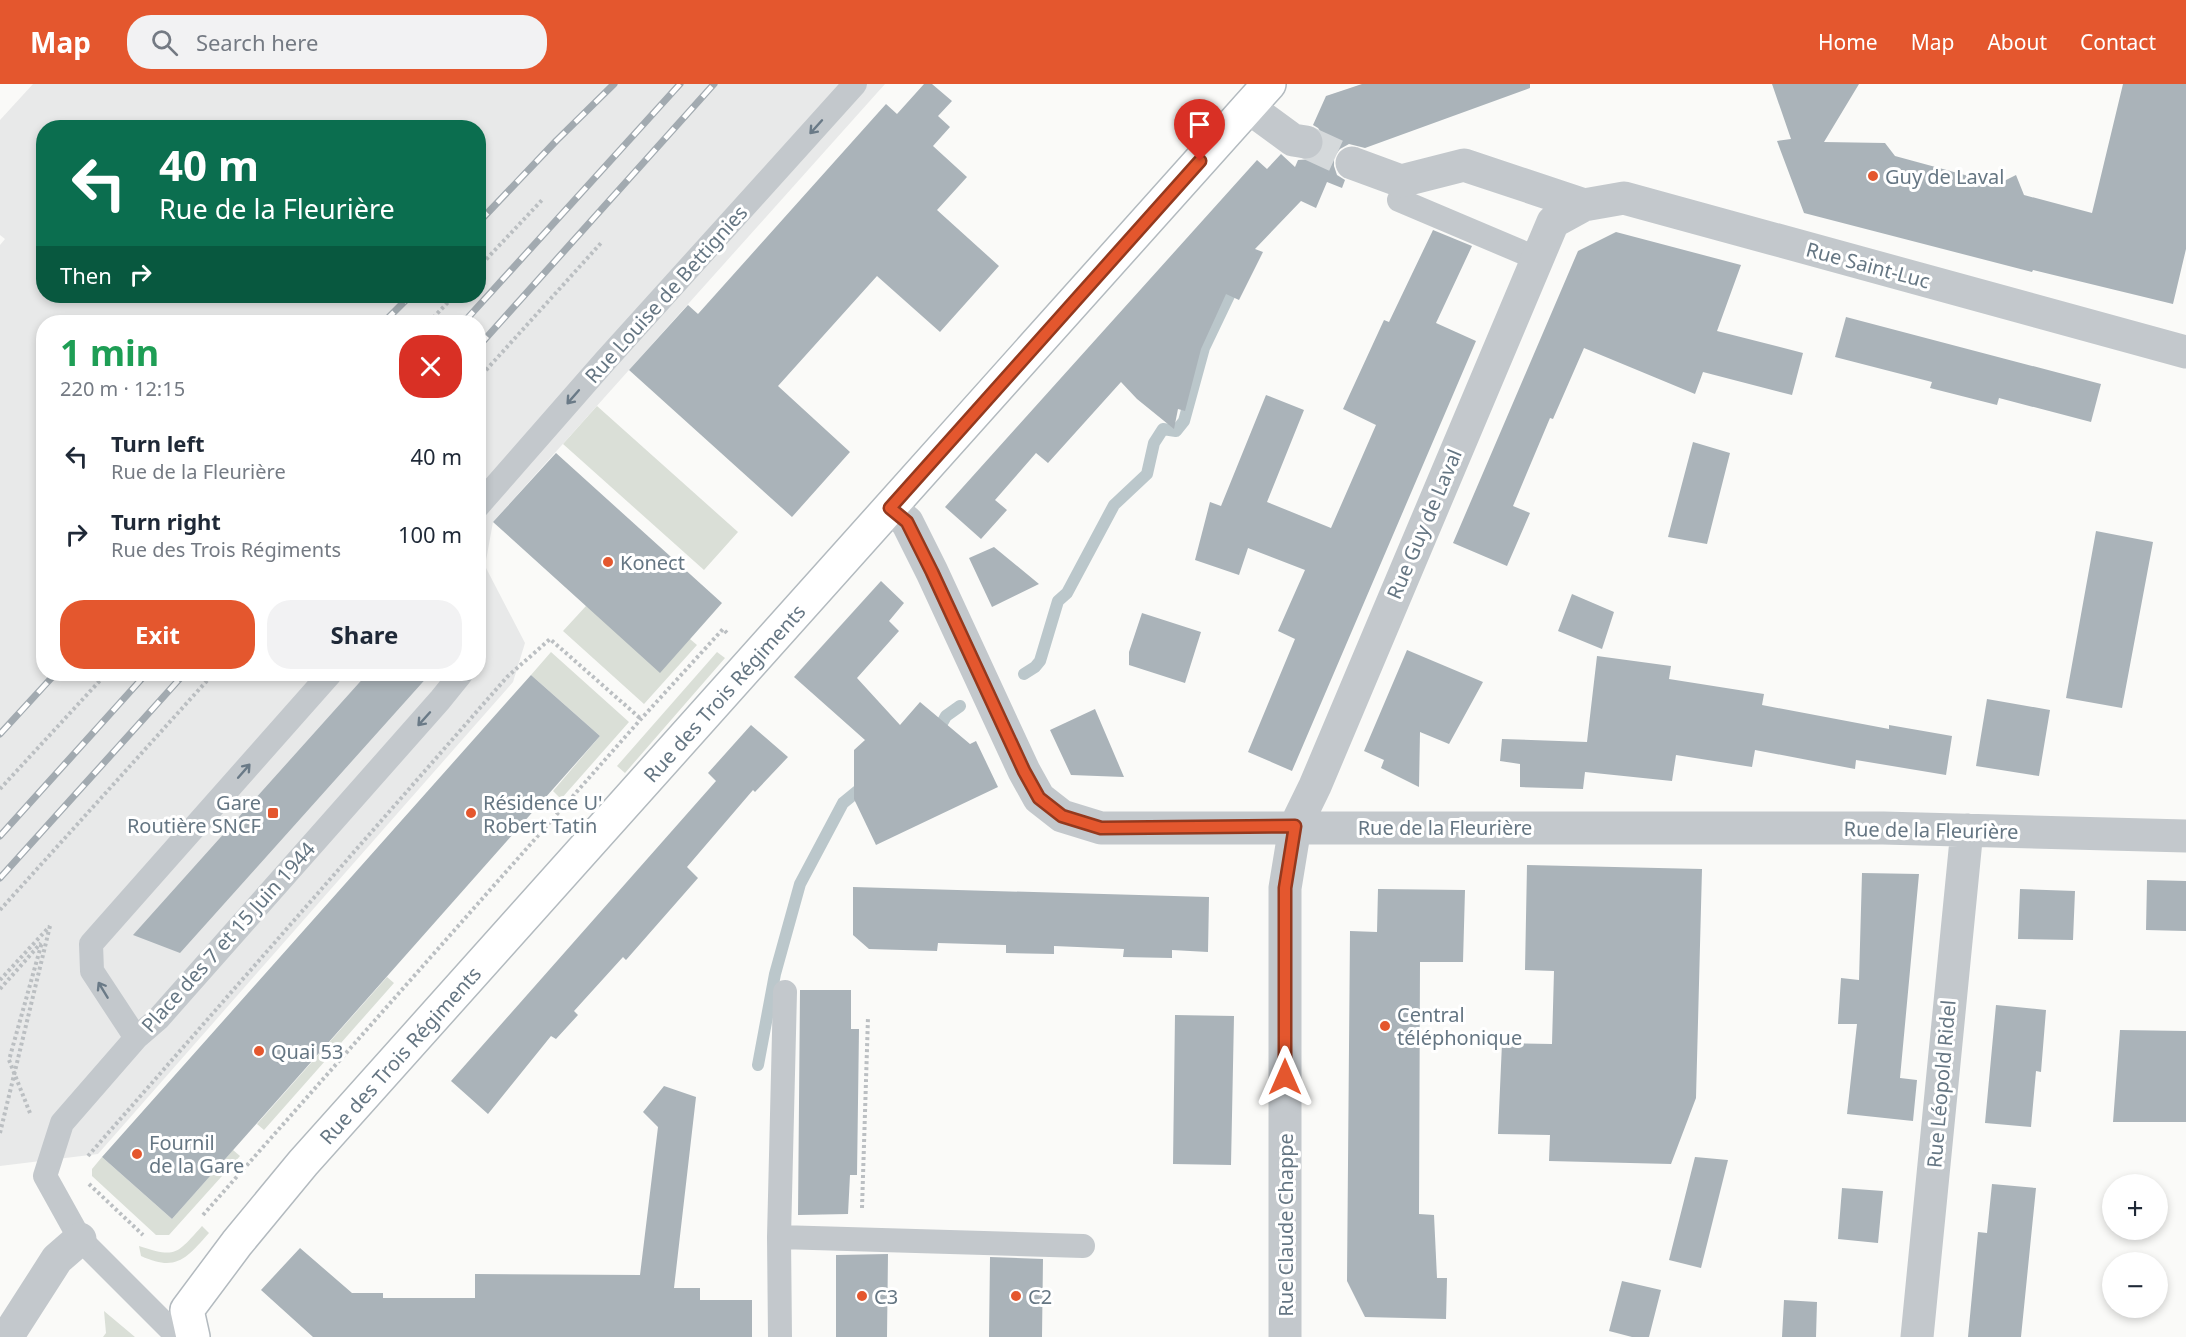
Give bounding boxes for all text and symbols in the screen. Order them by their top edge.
search box [127,15,547,69]
text: Map [30,23,91,61]
icon: search [148,26,181,59]
text: Search here [196,27,318,57]
text: Home [1818,28,1878,56]
text: Map [1911,28,1954,56]
text: About [1987,28,2047,56]
text: Contact [2080,28,2156,56]
pin [1174,99,1225,161]
icon: arrive [1183,108,1216,141]
one-way arrow [809,120,823,135]
text: 40 m [159,136,259,193]
icon: left [60,144,138,222]
place label: Guy de Laval [1885,163,2004,190]
marker: Guy de Laval [1866,169,1880,183]
text: Rue de la Fleurière [159,190,395,227]
street label: Rue Louise de Bettignies [579,199,753,389]
street label: Rue Saint-Luc [1803,236,1933,294]
icon: right [124,258,157,291]
text: Then [60,260,112,290]
text: 1 min [60,328,159,377]
button: close [399,335,462,398]
text: 220 m · 12:15 [60,375,185,402]
one-way arrow [566,389,580,404]
text: Turn left [111,428,205,458]
icon: left [60,440,93,473]
text: 40 m [411,441,462,471]
street label: Rue Guy de Laval [1380,445,1468,603]
text: Rue de la Fleurière [111,458,286,485]
text: Turn right [111,506,221,536]
icon: right [60,518,93,551]
text: 100 m [398,519,462,549]
text: Rue des Trois Régiments [111,536,341,563]
place label: Konect [620,549,685,576]
marker: Konect [601,555,615,569]
street label: Rue des Trois Régiments [637,598,811,788]
button: Exit [60,600,255,669]
button: Share [267,600,462,669]
one-way arrow [417,711,431,726]
one-way arrow [237,764,251,779]
place label: Gare Routière SNCF [127,789,261,839]
place label: Résidence U' Robert Tatin [483,789,603,839]
marker: Gare Routière SNCF [266,806,280,820]
marker: Résidence U' Robert Tatin [464,806,478,820]
street label: Rue de la Fleurière [1358,814,1532,841]
street label: Rue de la Fleurière [1843,815,2019,845]
street label: Place des 7 et 15 Juin 1944 [135,836,321,1038]
street label: Rue des Trois Régiments [313,960,487,1150]
one-way arrow [97,982,109,999]
street label: Rue Léopold Ridel [1920,999,1962,1169]
place label: Central téléphonique [1397,1001,1522,1051]
marker: Central téléphonique [1378,1019,1392,1033]
place label: Quai 53 [271,1038,343,1065]
marker: Quai 53 [252,1044,266,1058]
position arrow [1253,1045,1317,1109]
place label: Fournil de la Gare [149,1129,244,1179]
street label: Rue Claude Chappe [1272,1133,1299,1317]
marker: Fournil de la Gare [130,1147,144,1161]
map controls [2102,1174,2168,1318]
button: + [2102,1174,2168,1240]
button: − [2102,1252,2168,1318]
place label: C3 [874,1283,898,1310]
place label: C2 [1028,1283,1052,1310]
marker: C3 [855,1289,869,1303]
marker: C2 [1009,1289,1023,1303]

